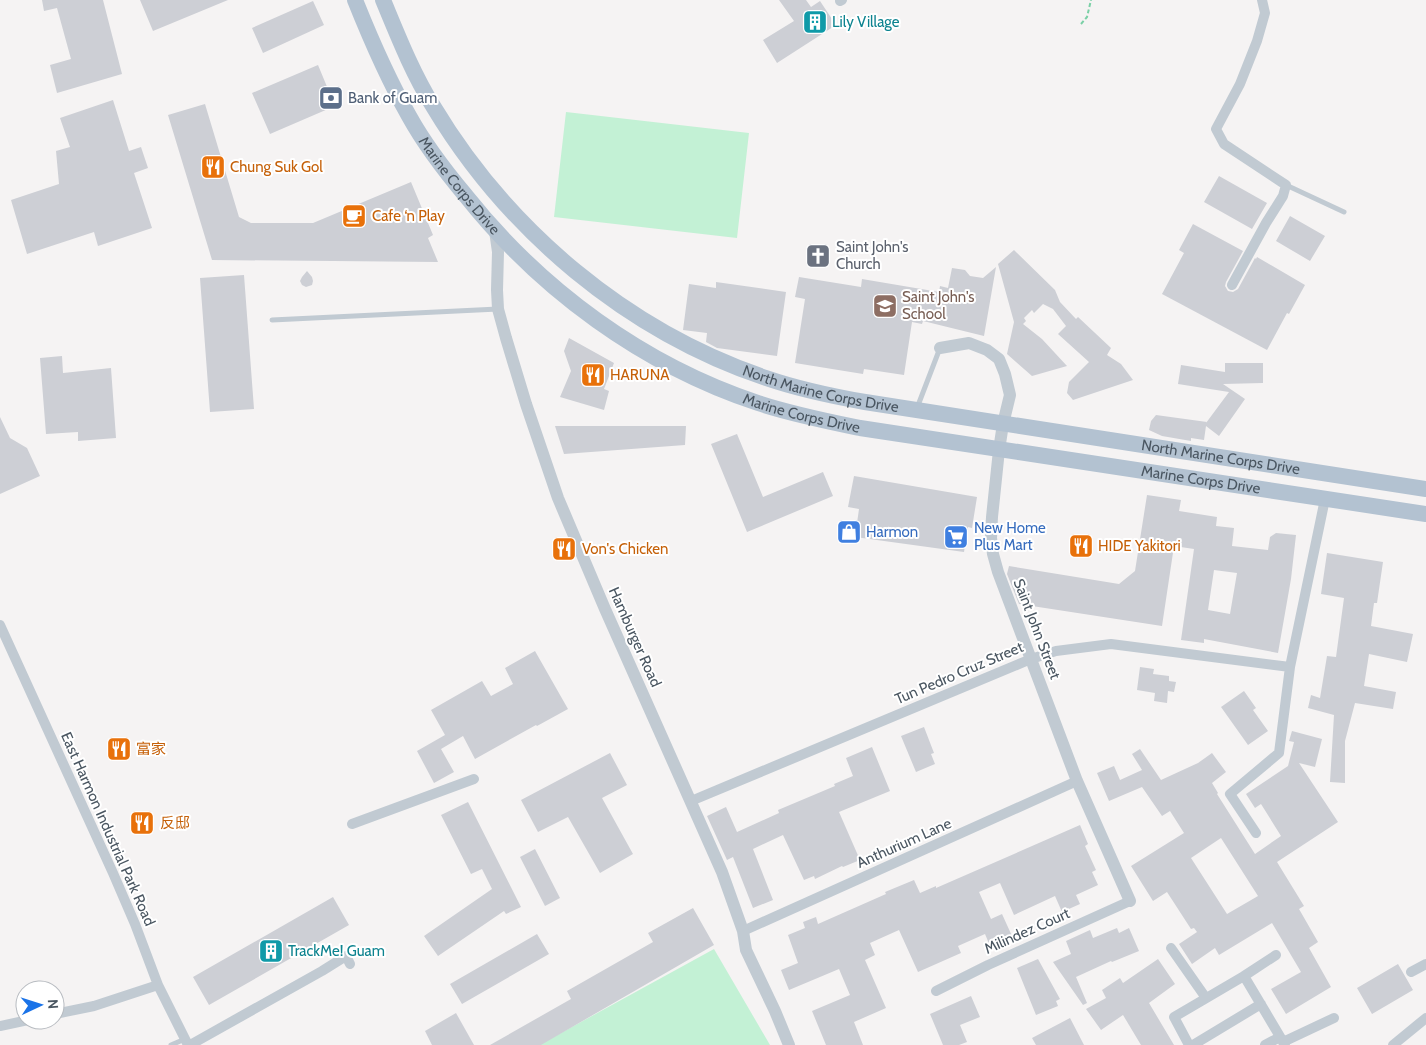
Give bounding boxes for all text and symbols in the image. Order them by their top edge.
building icon: Lily Village [802,9,828,35]
place label: Lily Village [832,13,900,31]
bank icon: Bank of Guam [318,85,344,111]
place label: Bank of Guam [348,89,437,107]
street label: Marine Corps Drive [415,133,504,239]
restaurant icon: Chung Suk Gol [200,154,226,180]
place label: Chung Suk Gol [230,158,323,176]
cafe icon: Cafe ‘n Play [341,203,367,229]
place label: Cafe ‘n Play [372,207,445,225]
place label: Saint John's Church [836,238,909,273]
church icon: Saint John's Church [805,243,831,269]
place label: Saint John's School [902,288,975,323]
school or university icon: Saint John's School [872,293,898,319]
street label: North Marine Corps Drive [742,360,902,416]
restaurant icon: HARUNA [580,362,606,388]
place label: HARUNA [610,366,670,384]
street label: Marine Corps Drive [741,388,861,436]
street label: North Marine Corps Drive [1140,436,1302,478]
street label: Marine Corps Drive [1140,462,1262,498]
shop icon: Harmon [836,519,862,545]
place label: New Home Plus Mart [974,519,1046,554]
place label: Harmon [866,523,918,541]
supermarket icon: New Home Plus Mart [943,524,969,550]
restaurant icon: HIDE Yakitori [1068,533,1094,559]
restaurant icon: Von's Chicken [551,536,577,562]
place label: HIDE Yakitori [1098,537,1181,555]
place label: Von's Chicken [582,540,668,558]
street label: Saint John Street [1010,576,1064,682]
street label: Hamburger Road [605,584,665,690]
street label: Tun Pedro Cruz Street [892,638,1026,708]
street label: East Harmon Industrial Park Road [57,729,159,929]
restaurant icon: 富家 [106,736,132,762]
place label: 富家 [136,740,166,758]
restaurant icon: 反邸 [129,810,155,836]
place label: 反邸 [160,814,190,832]
street label: Anthurium Lane [854,814,954,872]
street label: Milindez Court [981,904,1073,958]
building icon: TrackMe! Guam [258,938,284,964]
place label: TrackMe! Guam [288,942,385,960]
north arrow [15,980,65,1030]
text: N [44,999,62,1010]

